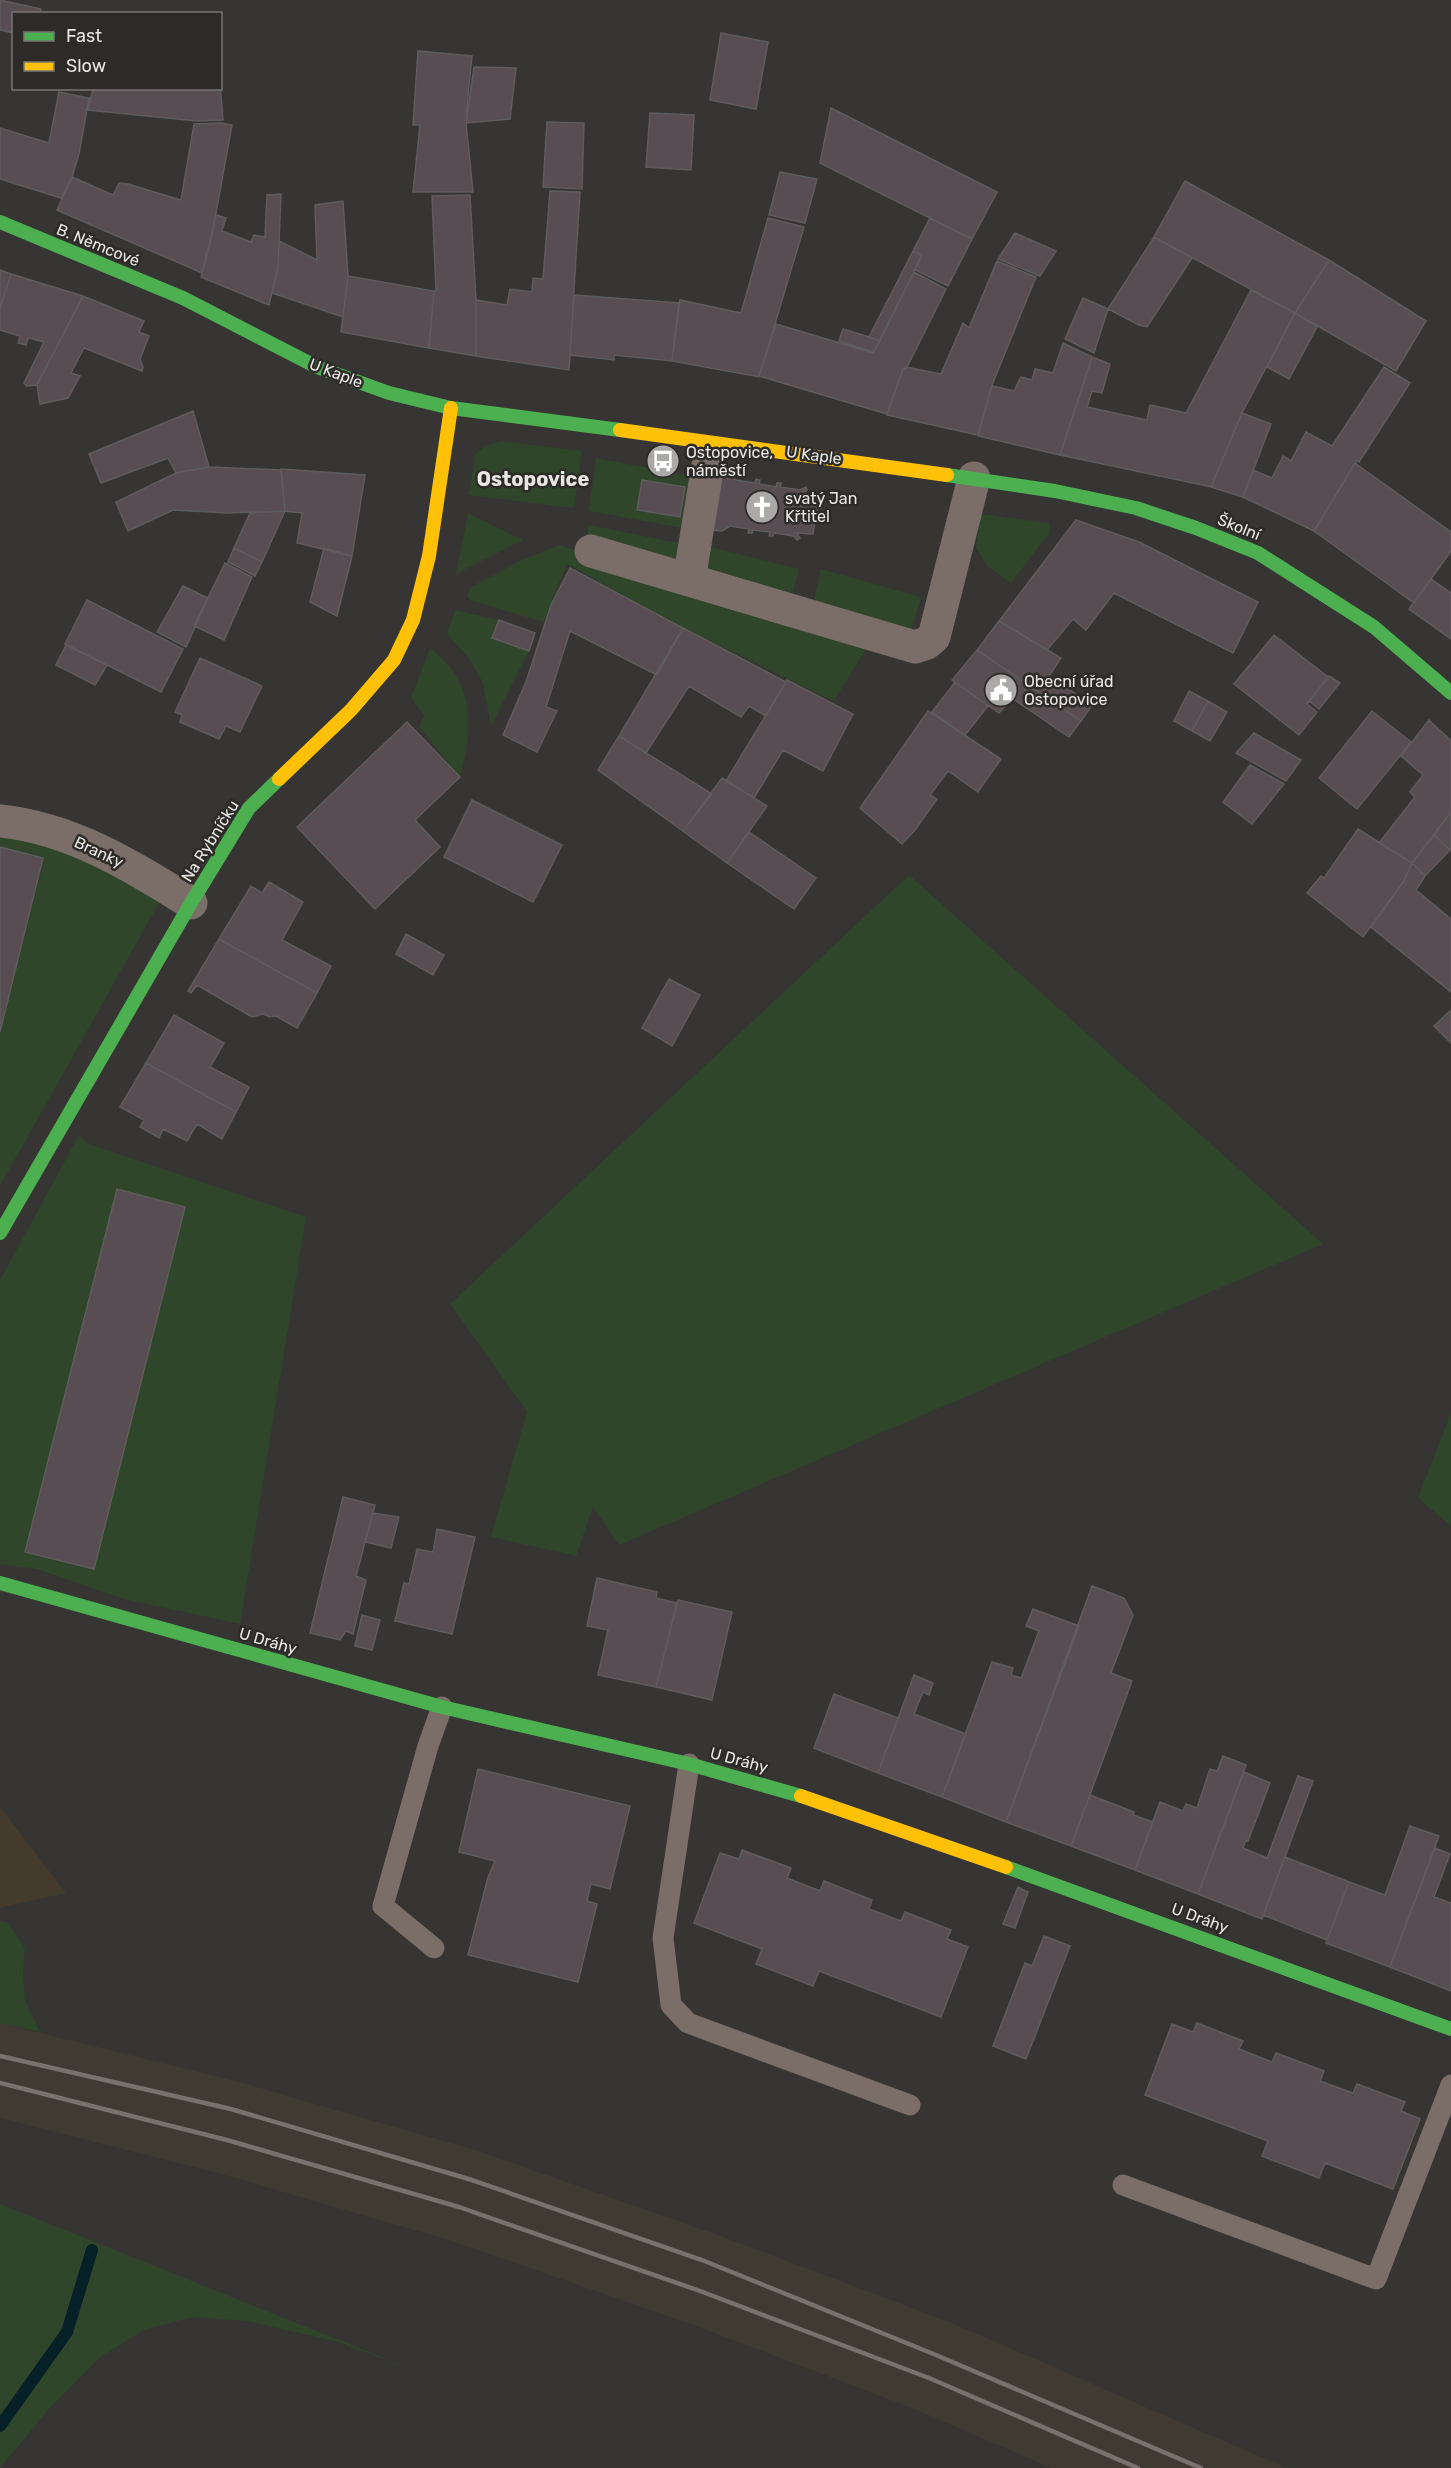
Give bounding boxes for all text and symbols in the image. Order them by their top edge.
legend [12,12,222,90]
text: Fast [66,25,102,47]
text: Slow [66,55,106,77]
street label: B. Němcové [54,220,142,270]
street label: U Kaple [307,354,366,392]
street label: U Kaple [785,442,843,468]
bus stop icon: Ostopovice, náměstí [645,443,681,479]
place label: Ostopovice, náměstí [686,443,773,480]
district label: Ostopovice [477,467,589,491]
church icon: svatý Jan Křtitel [744,489,780,525]
place label: svatý Jan Křtitel [785,489,857,526]
street label: Školní [1215,509,1265,545]
public building icon: Obecní úřad Ostopovice [983,672,1019,708]
place label: Obecní úřad Ostopovice [1024,672,1114,709]
street label: Na Rybníčku [177,797,243,885]
street label: Branky [71,832,127,872]
street label: U Dráhy [237,1624,299,1658]
street label: U Dráhy [708,1743,770,1777]
street label: U Dráhy [1169,1899,1231,1937]

